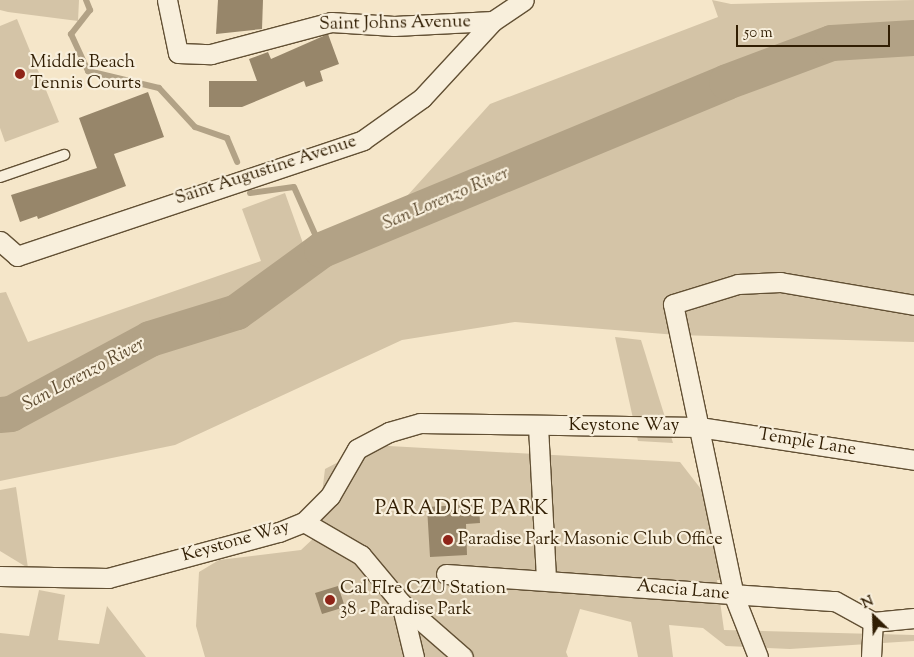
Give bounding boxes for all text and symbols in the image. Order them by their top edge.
street label: Saint Johns Avenue [319,12,471,36]
scale bar [739,15,893,47]
text: 50 m [744,23,773,44]
place label: Middle Beach Tennis Courts [30,53,141,96]
marker: Middle Beach Tennis Courts [14,68,26,80]
street label: Saint Augustine Avenue [173,131,359,211]
water label: San Lorenzo River [379,162,513,236]
water label: San Lorenzo River [19,333,149,417]
street label: Keystone Way [568,415,680,437]
street label: Temple Lane [756,425,858,461]
district label: PARADISE PARK [373,497,551,521]
street label: Keystone Way [180,516,292,568]
place label: Paradise Park Masonic Club Office [458,529,723,551]
marker: Paradise Park Masonic Club Office [442,534,454,546]
street label: Acacia Lane [636,576,730,606]
place label: Cal FIre CZU Station 38 - Paradise Park [340,579,506,622]
north arrow [849,592,899,642]
text: N [859,592,877,615]
marker: Cal FIre CZU Station 38 - Paradise Park [324,594,336,606]

